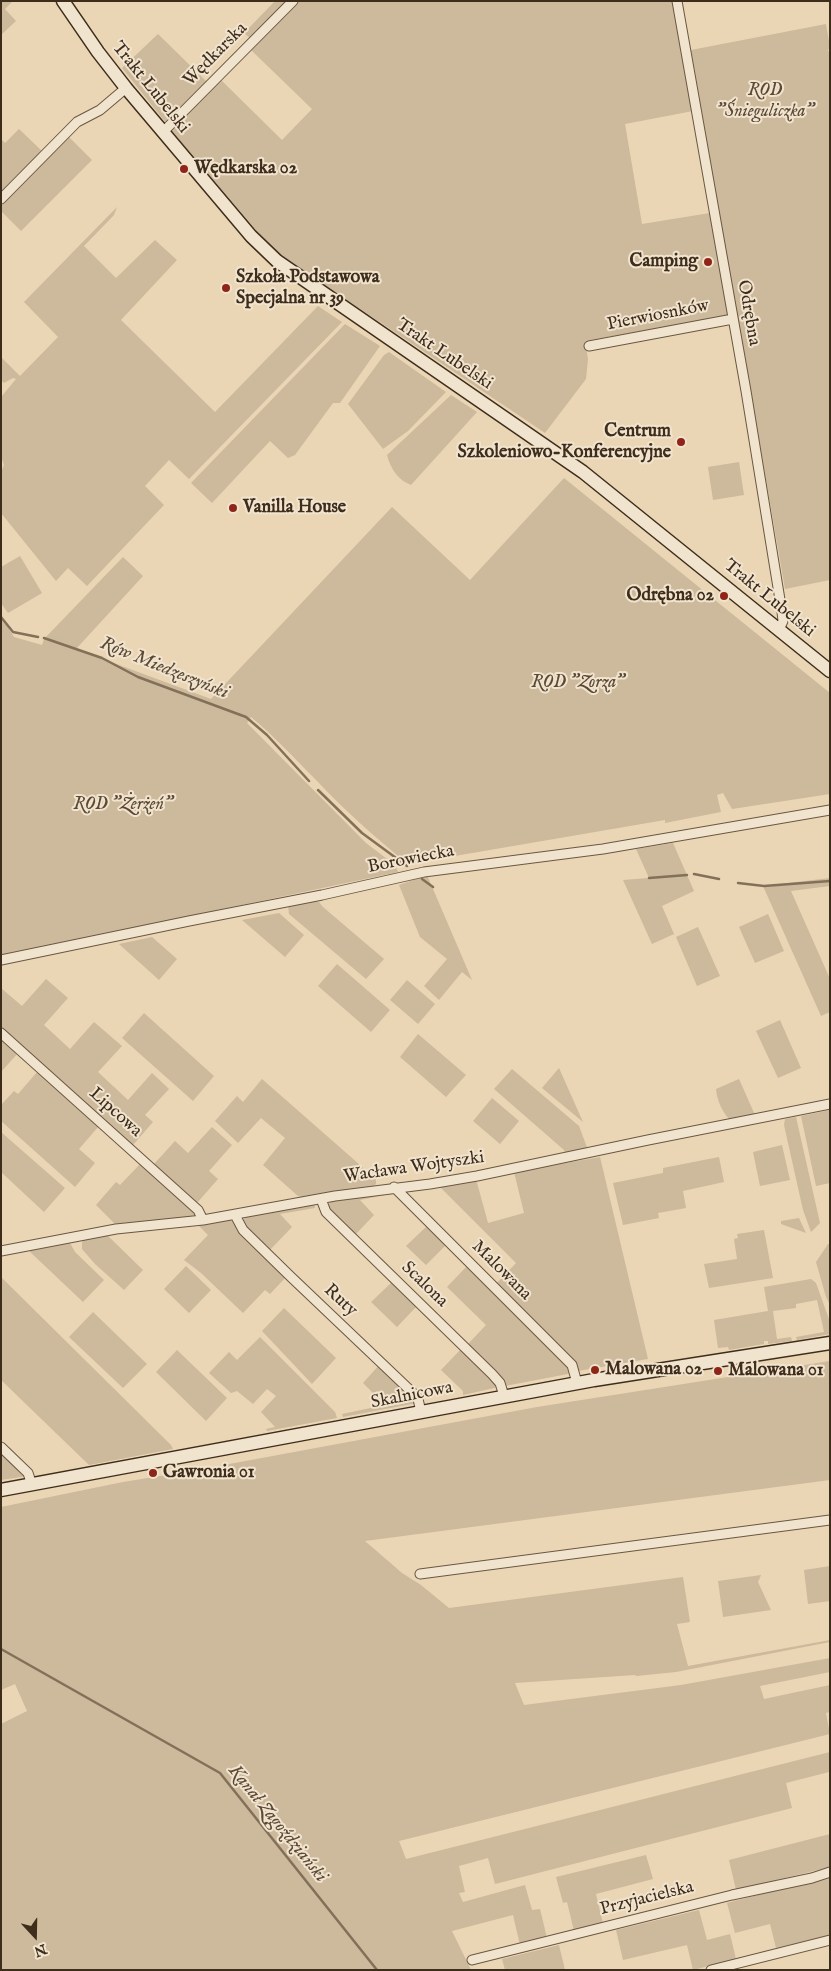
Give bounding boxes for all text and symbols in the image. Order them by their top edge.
street label: Wędkarska [179,18,253,92]
street label: Trakt Lubelski [106,38,194,138]
park label: ROD "Śnieguliczka" [716,80,814,122]
place label: Wędkarska 02 [194,158,297,180]
marker: Wędkarska 02 [178,163,190,175]
place label: Camping [630,251,698,273]
marker: Camping [702,256,714,268]
place label: Szkoła Podstawowa Specjalna nr 39 [236,267,380,310]
street label: Odrębna [732,278,764,348]
marker: Szkoła Podstawowa Specjalna nr 39 [220,282,232,294]
street label: Pierwiosnków [605,296,711,336]
street label: Trakt Lubelski [392,315,496,395]
place label: Centrum Szkoleniowo-Konferencyjne [458,421,671,464]
marker: Centrum Szkoleniowo-Konferencyjne [675,436,687,448]
place label: Vanilla House [243,497,346,519]
marker: Vanilla House [227,502,239,514]
street label: Trakt Lubelski [719,555,819,643]
place label: Odrębna 02 [626,585,714,607]
marker: Odrębna 02 [718,590,730,602]
water label: Rów Miedzeszyński [97,633,231,705]
park label: ROD "Zorza" [531,672,625,694]
park label: ROD "Żerżeń" [73,794,173,816]
street label: Borowiecka [366,841,456,879]
street label: Lipcowa [84,1084,146,1142]
street label: Wacława Wojtyszki [342,1147,486,1189]
street label: Malowana [466,1236,536,1306]
street label: Scalona [396,1258,452,1312]
street label: Ruty [319,1280,361,1322]
place label: Malowana 02 [605,1359,702,1381]
place label: Malowana 01 [728,1360,823,1382]
marker: Malowana 02 [589,1364,601,1376]
marker: Malowana 01 [712,1365,724,1377]
street label: Skalnicowa [369,1378,455,1414]
place label: Gawronia 01 [163,1462,254,1484]
marker: Gawronia 01 [147,1467,159,1479]
water label: Kanał Zagoździański [223,1761,331,1887]
street label: Przyjacielska [598,1877,696,1921]
north arrow [10,1911,60,1961]
text: N [31,1939,49,1961]

